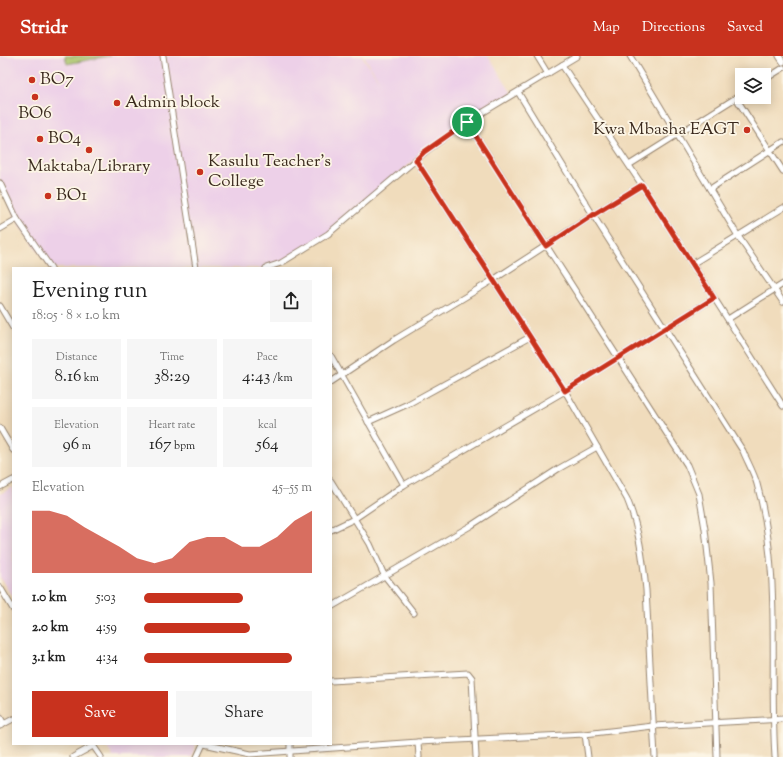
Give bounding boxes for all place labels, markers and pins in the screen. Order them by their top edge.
place label: BO7 [40,68,74,92]
marker: BO7 [27,75,37,85]
place label: Admin block [125,91,220,115]
marker: BO6 [30,92,40,102]
marker: Admin block [112,98,122,108]
place label: BO6 [18,102,52,126]
pin [450,105,484,139]
place label: Kwa Mbasha EAGT [593,118,739,142]
marker: Kwa Mbasha EAGT [742,125,752,135]
place label: BO4 [48,127,81,151]
marker: BO4 [35,134,45,144]
marker: Maktaba/Library [84,145,94,155]
place label: Kasulu Teacher's College [208,150,331,194]
place label: Maktaba/Library [28,155,151,179]
marker: Kasulu Teacher's College [195,167,205,177]
place label: BO1 [56,184,87,208]
marker: BO1 [43,191,53,201]

